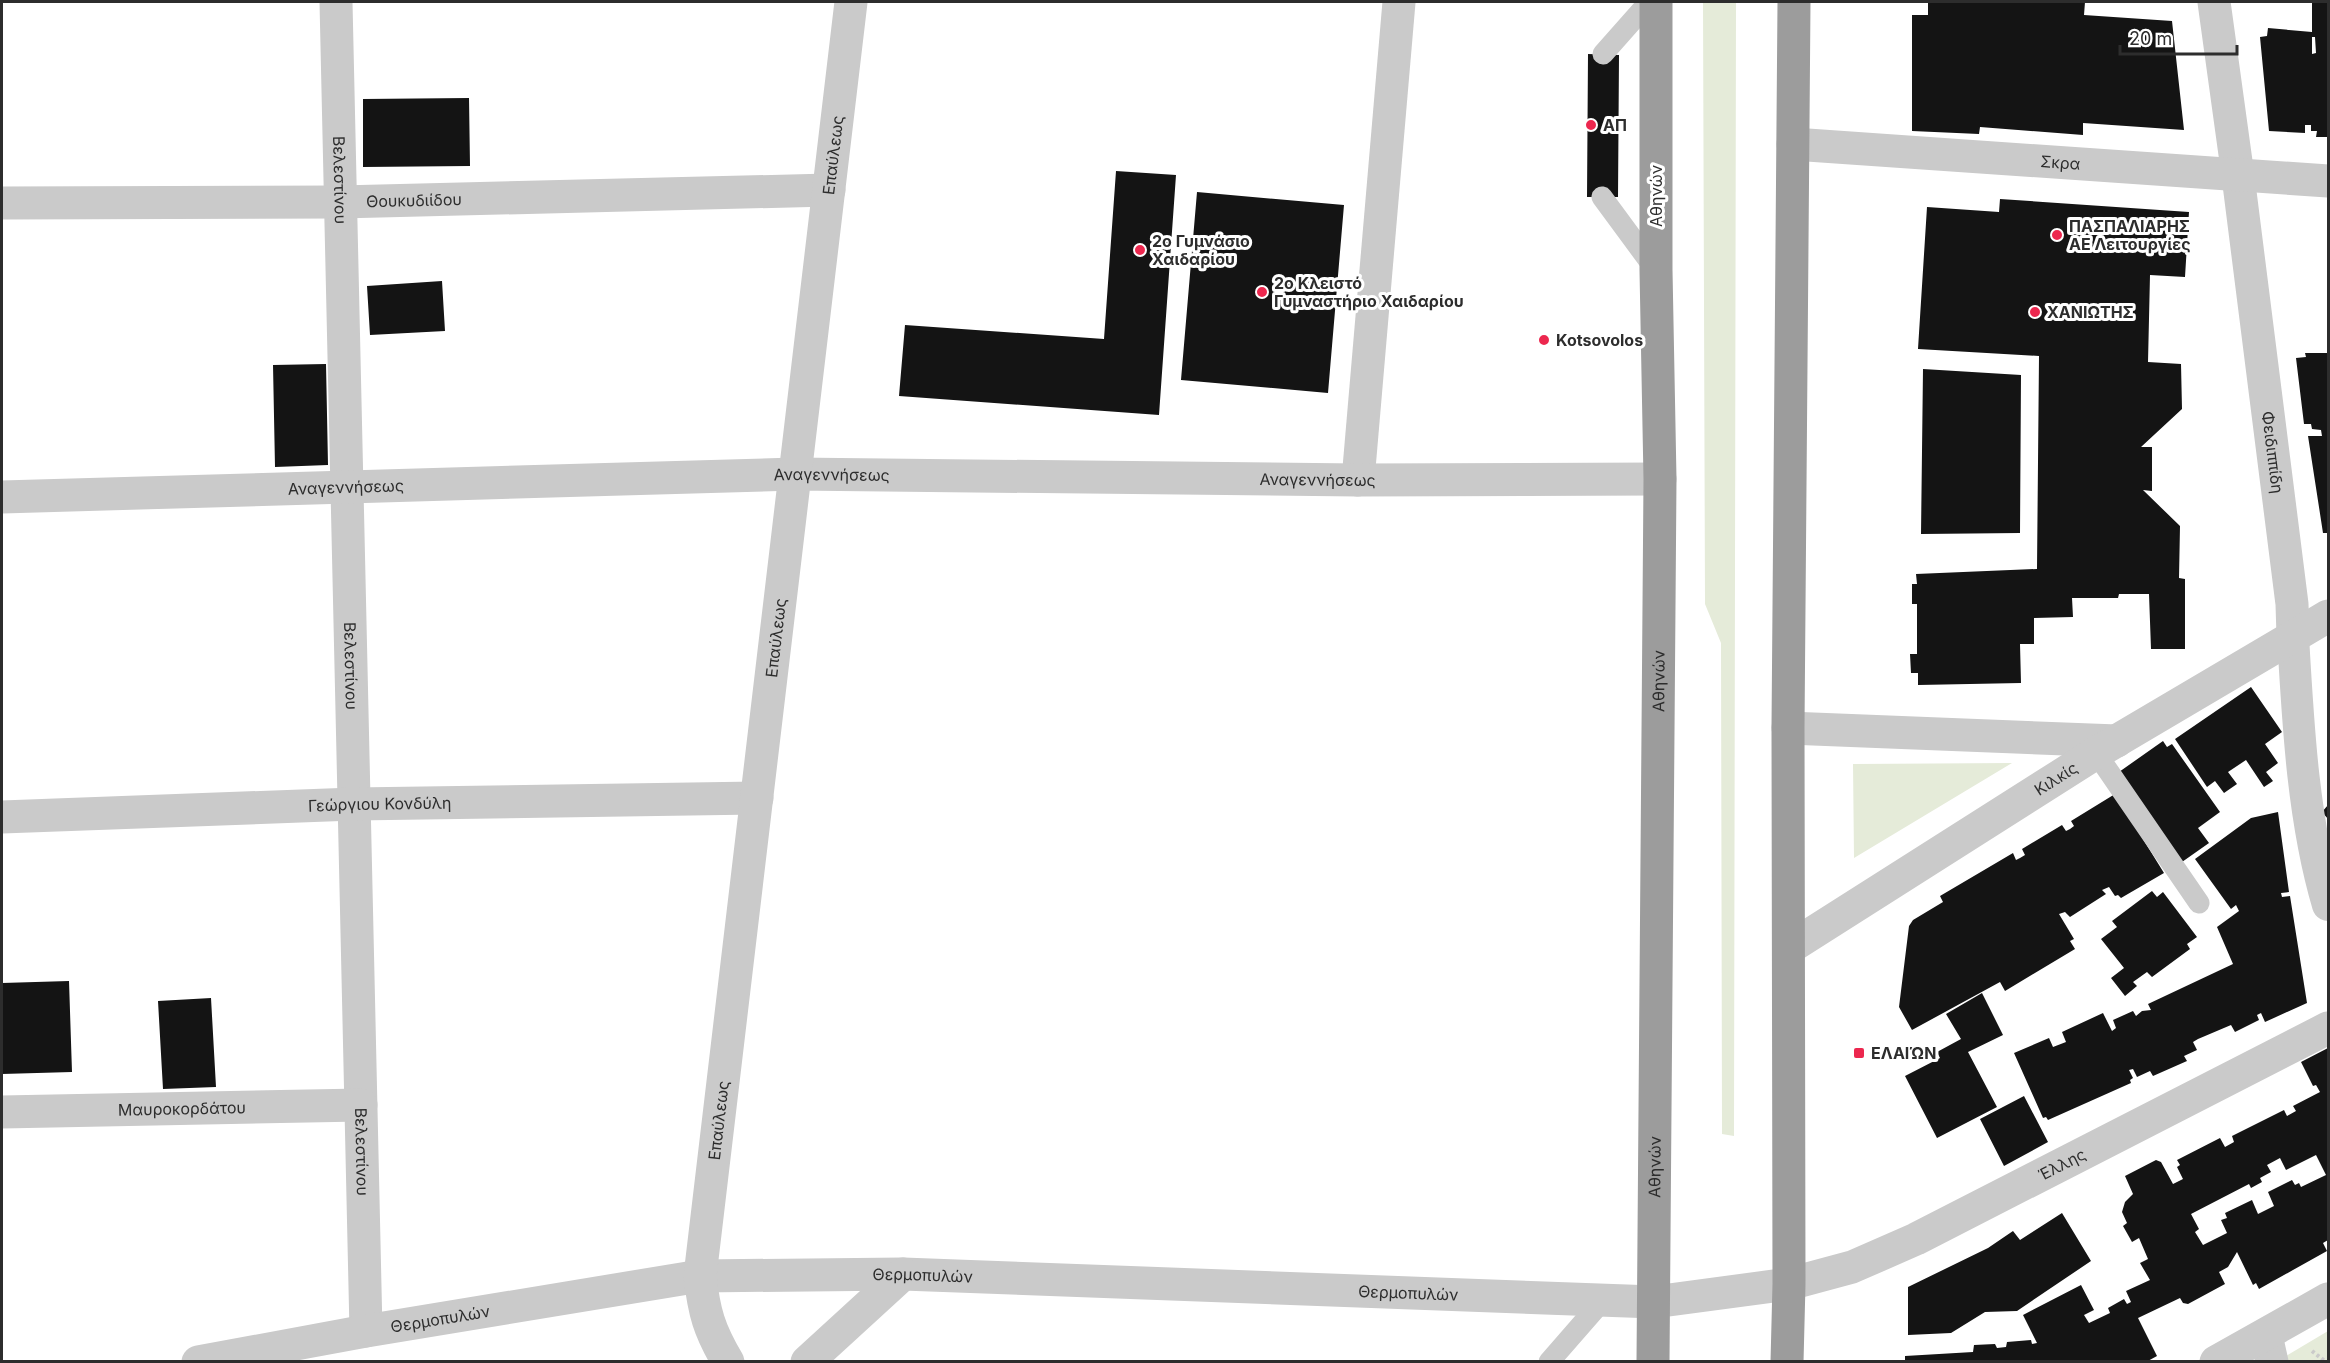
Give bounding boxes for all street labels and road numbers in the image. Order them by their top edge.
street label: Επαύλεως [818,114,847,196]
street label: Βελεστίνου [329,136,351,224]
street label: Σκρα [2040,151,2081,174]
street label: Αθηνών [1646,165,1666,227]
street label: Θουκυδιίδου [366,189,462,211]
street label: Φειδιππίδη [2258,410,2288,495]
street label: Αναγεννήσεως [773,464,890,485]
street label: Αναγεννήσεως [1260,469,1376,490]
street label: Αναγεννήσεως [288,475,404,499]
street label: Επαύλεως [761,597,790,679]
street label: Βελεστίνου [340,622,362,710]
street label: Αθηνών [1648,650,1669,712]
street label: Κιλκίς [2030,757,2081,800]
street label: Γεώργιου Κονδύλη [308,793,452,816]
street label: Επαύλεως [704,1080,733,1161]
street label: Μαυροκορδάτου [118,1097,246,1120]
street label: Βελεστίνου [351,1107,373,1196]
street label: Αθηνών [1644,1136,1665,1198]
street label: Έλλης [2035,1144,2089,1185]
street label: Θερμοπυλών [872,1264,973,1287]
street label: Θερμοπυλών [1358,1281,1459,1305]
street label: Θερμοπυλών [389,1301,491,1337]

